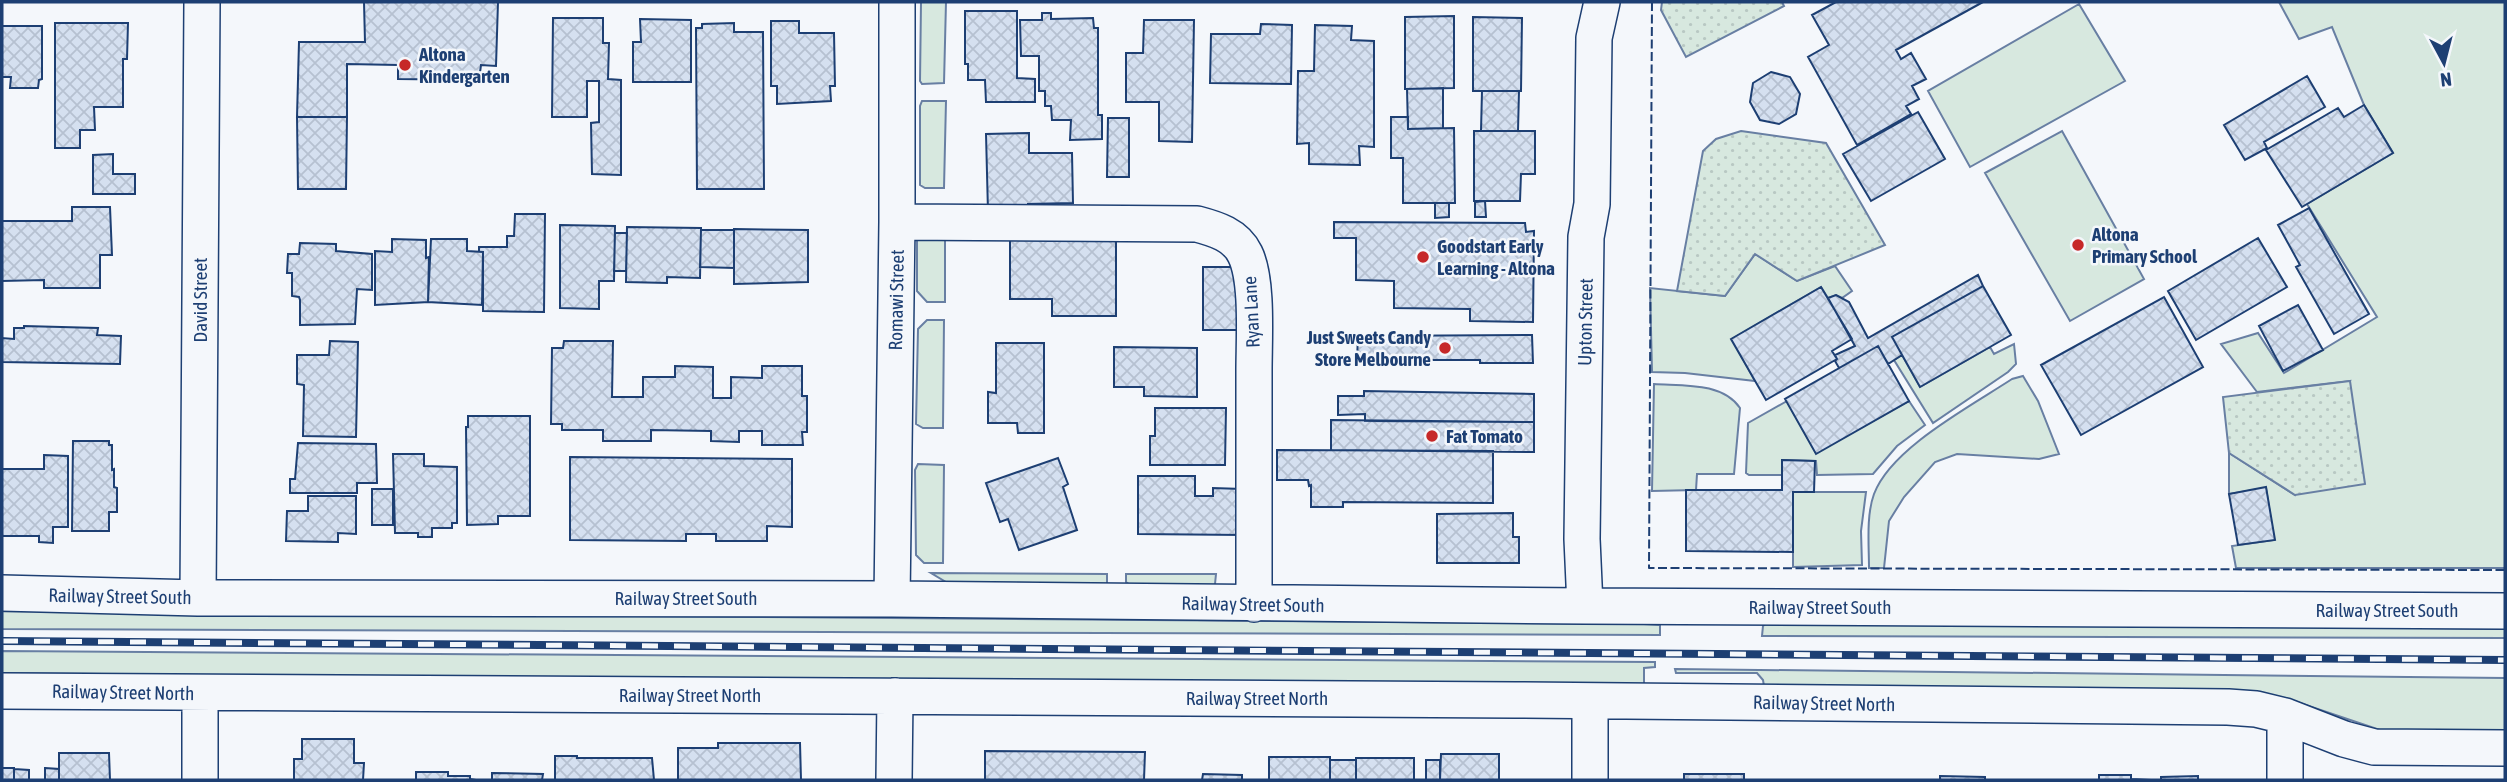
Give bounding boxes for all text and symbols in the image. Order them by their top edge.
north arrow [2409,28,2479,98]
place label: Altona Kindergarten [418,43,510,87]
marker: Altona Kindergarten [397,57,413,73]
text: N [2439,68,2453,91]
place label: Altona Primary School [2091,223,2198,267]
place label: Goodstart Early Learning - Altona [1437,235,1555,279]
marker: Altona Primary School [2070,237,2086,253]
street label: Romawi Street [884,249,908,351]
marker: Goodstart Early Learning - Altona [1415,249,1431,265]
street label: David Street [189,258,211,342]
street label: Ryan Lane [1238,276,1264,348]
street label: Upton Street [1573,278,1597,366]
place label: Just Sweets Candy Store Melbourne [1306,326,1431,370]
marker: Just Sweets Candy Store Melbourne [1437,340,1453,356]
place label: Fat Tomato [1446,425,1523,447]
marker: Fat Tomato [1424,428,1440,444]
street label: Railway Street South [48,584,192,608]
street label: Railway Street South [614,587,758,609]
street label: Railway Street South [1181,592,1325,616]
street label: Railway Street South [1748,596,1892,618]
street label: Railway Street South [2315,599,2459,621]
street label: Railway Street North [52,680,194,704]
street label: Railway Street North [619,684,761,706]
street label: Railway Street North [1186,687,1328,709]
street label: Railway Street North [1753,691,1895,715]

